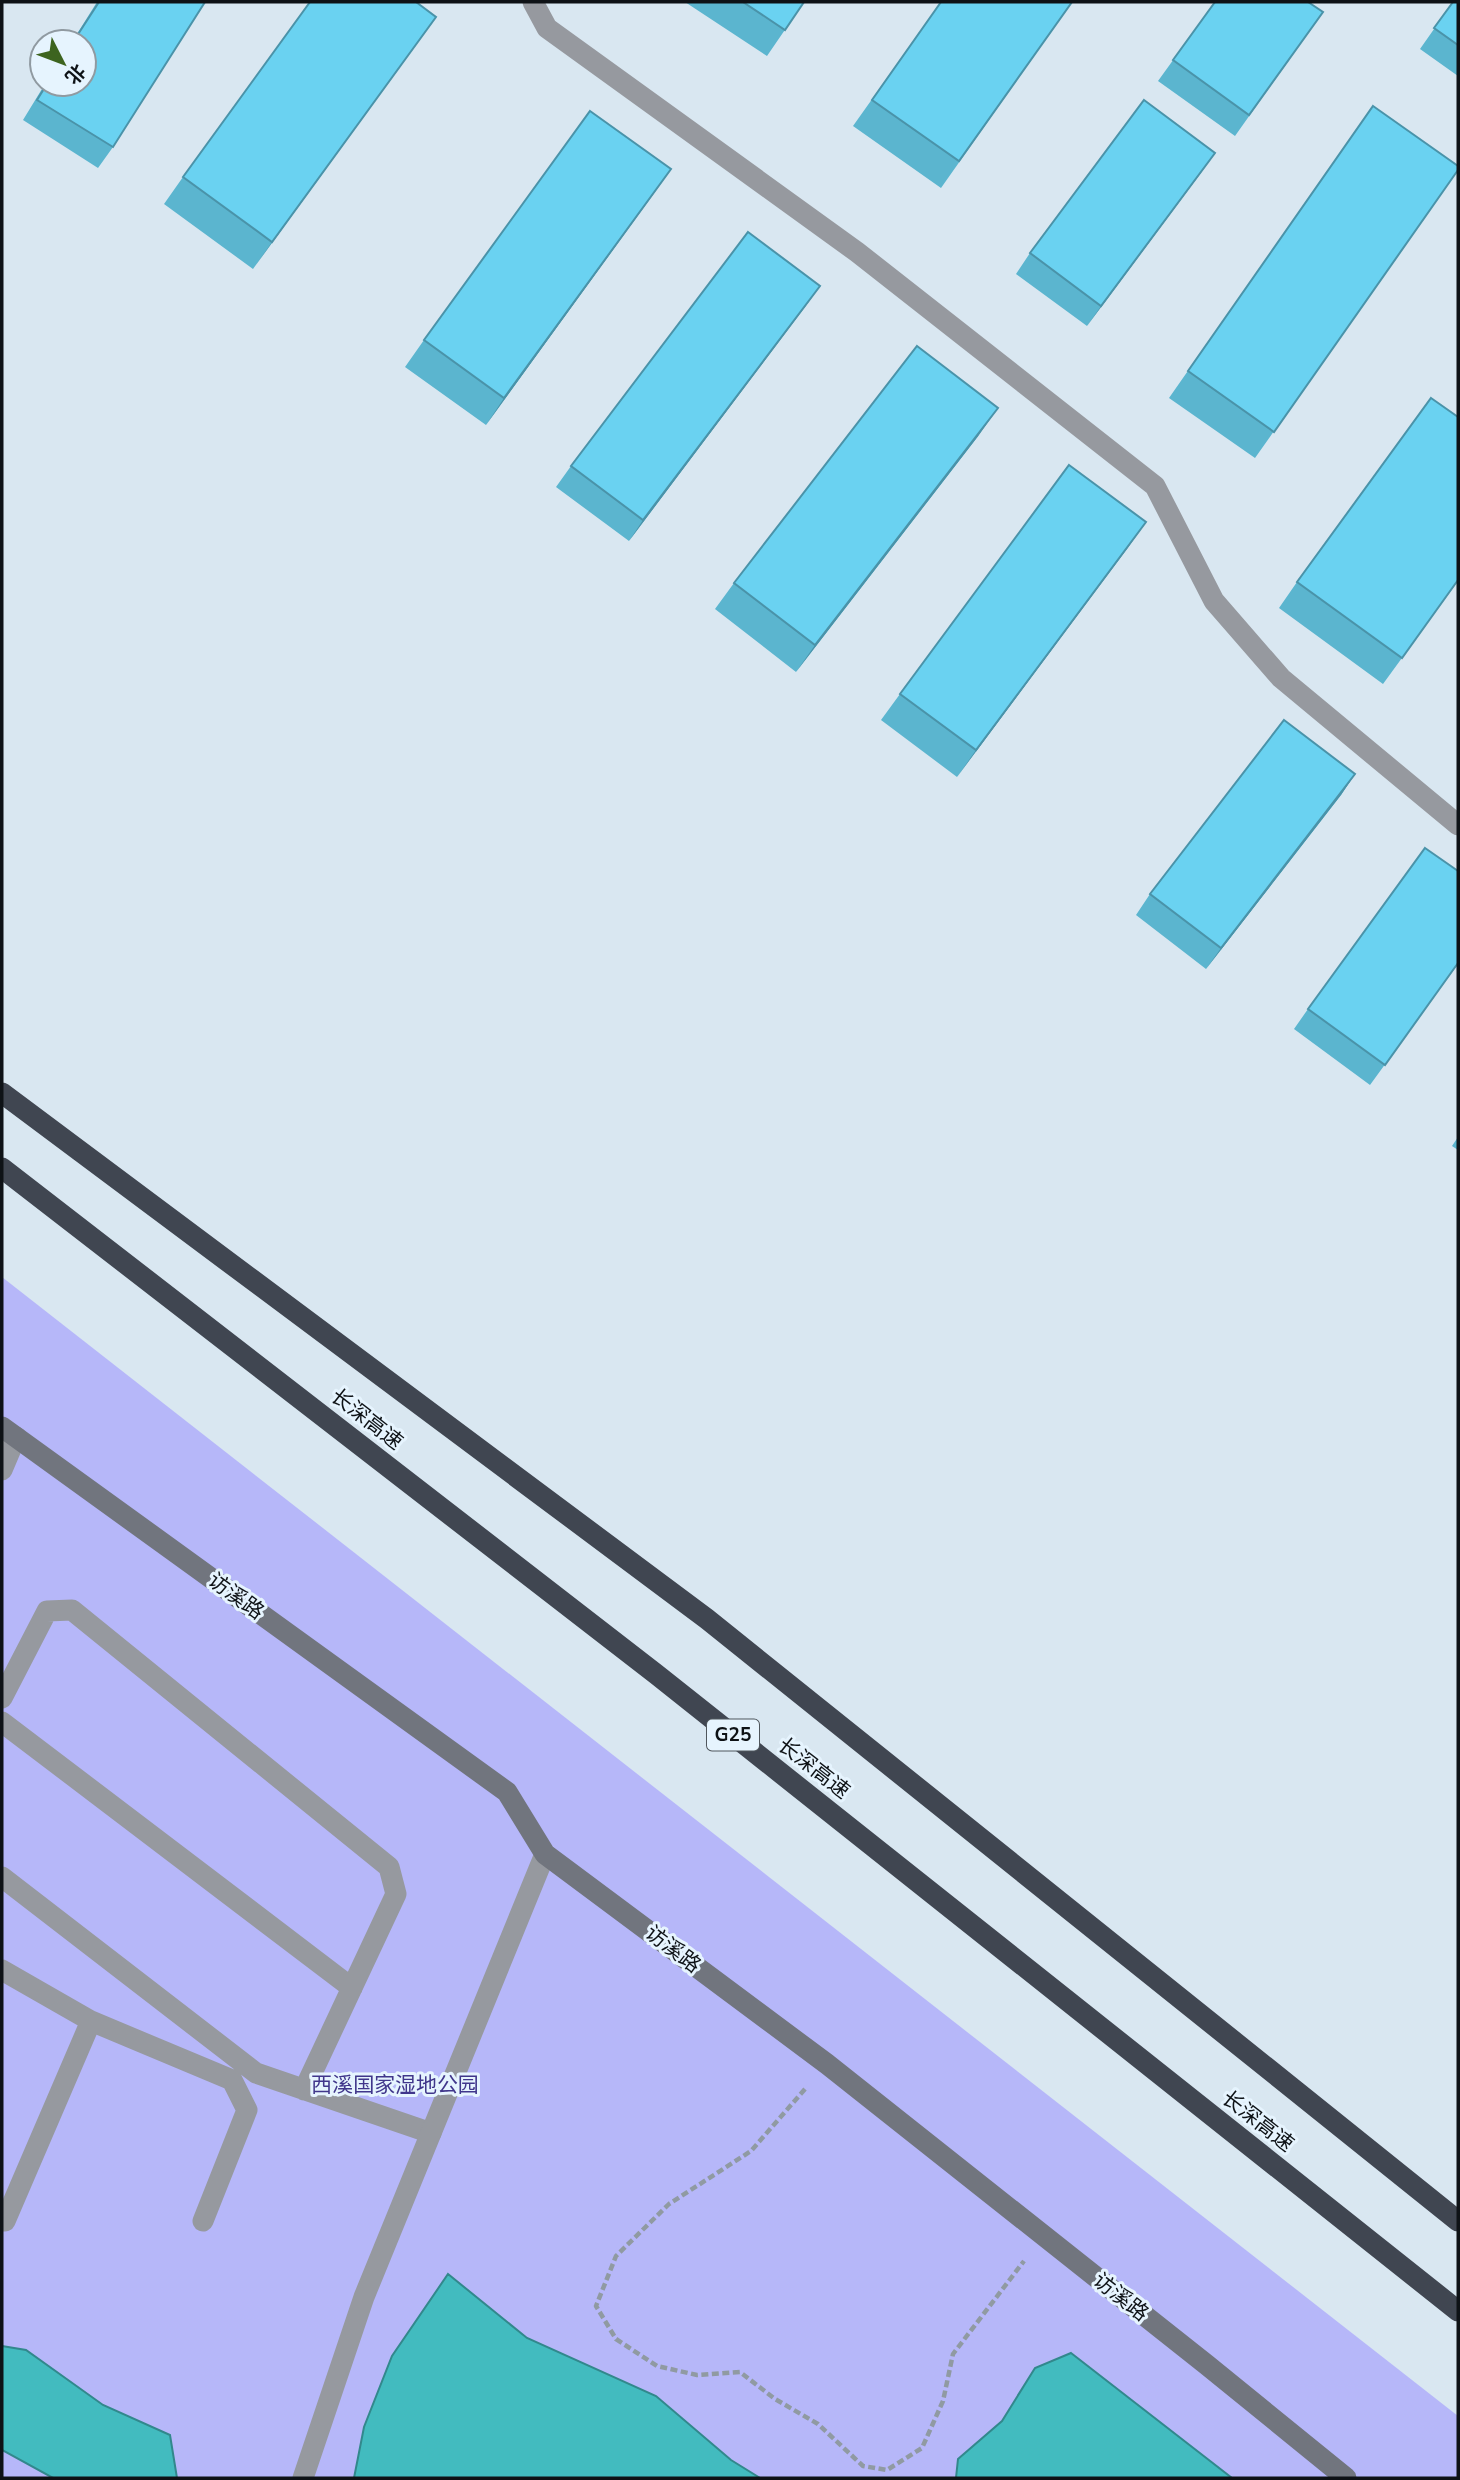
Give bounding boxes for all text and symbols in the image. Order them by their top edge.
north arrow [28,28,98,98]
text: 北 [59,58,91,89]
street label: 长深高速 [325,1382,409,1456]
street label: 访溪路 [202,1566,270,1626]
road number: G25 [707,1720,759,1750]
street label: 长深高速 [772,1731,856,1805]
street label: 访溪路 [639,1919,707,1979]
park label: 西溪国家湿地公园 [311,2071,479,2099]
street label: 长深高速 [1216,2084,1300,2158]
street label: 访溪路 [1088,2267,1154,2327]

